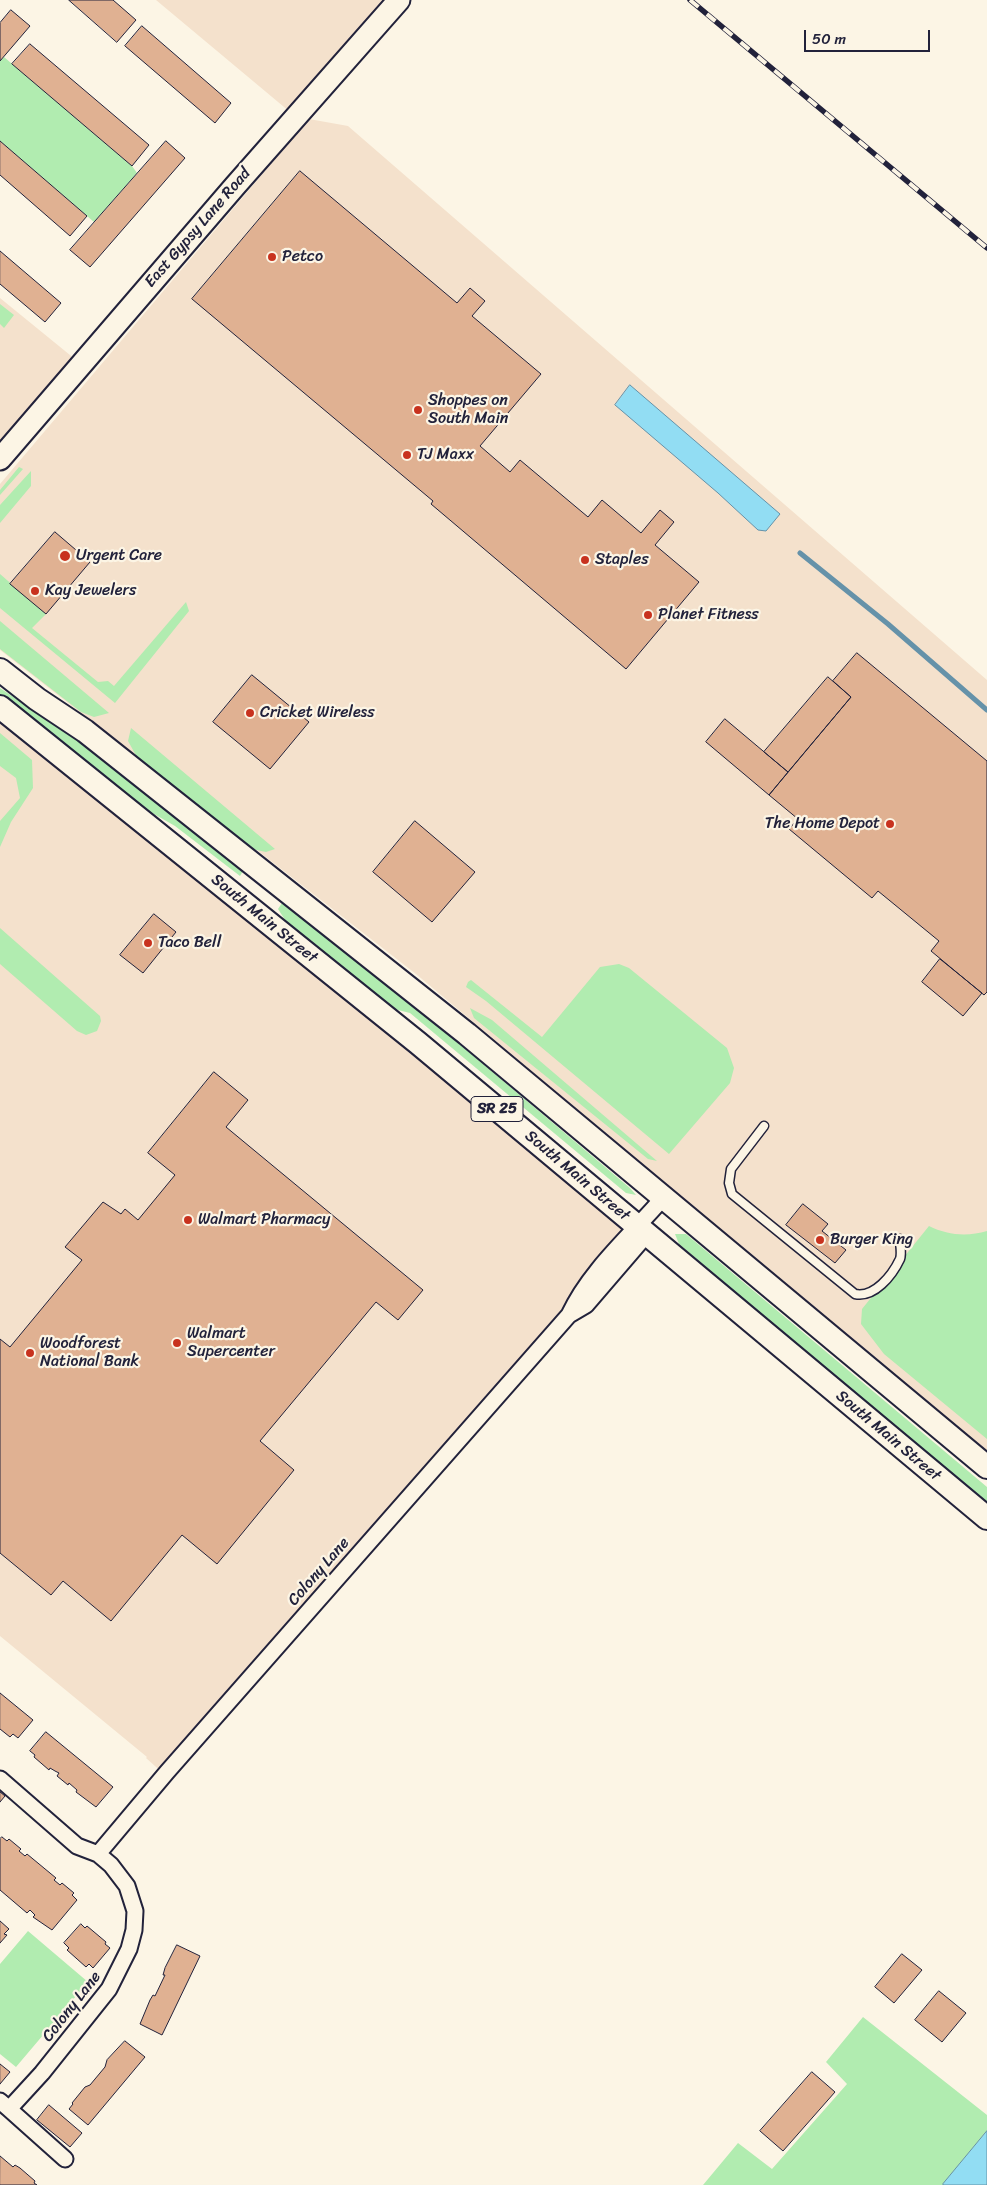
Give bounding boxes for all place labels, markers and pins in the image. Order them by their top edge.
place label: Petco [282,247,323,267]
marker: Petco [266,251,278,263]
place label: Shoppes on South Main [428,391,508,429]
marker: Shoppes on South Main [412,404,424,416]
place label: TJ Maxx [417,445,474,465]
marker: TJ Maxx [401,449,413,461]
place label: Urgent Care [76,546,162,566]
marker: Urgent Care [58,549,72,563]
place label: Staples [595,550,649,570]
marker: Staples [579,554,591,566]
place label: Kay Jewelers [45,581,136,601]
marker: Kay Jewelers [29,585,41,597]
place label: Planet Fitness [658,605,759,625]
marker: Planet Fitness [642,609,654,621]
place label: Cricket Wireless [260,703,375,723]
marker: Cricket Wireless [244,707,256,719]
place label: The Home Depot [765,814,880,834]
marker: The Home Depot [884,818,896,830]
place label: Taco Bell [158,933,221,953]
marker: Taco Bell [142,937,154,949]
place label: Walmart Pharmacy [198,1210,330,1230]
marker: Walmart Pharmacy [182,1214,194,1226]
place label: Burger King [830,1230,913,1250]
marker: Burger King [814,1234,826,1246]
place label: Walmart Supercenter [187,1324,275,1362]
place label: Woodforest National Bank [40,1334,139,1372]
marker: Walmart Supercenter [171,1337,183,1349]
marker: Woodforest National Bank [24,1347,36,1359]

